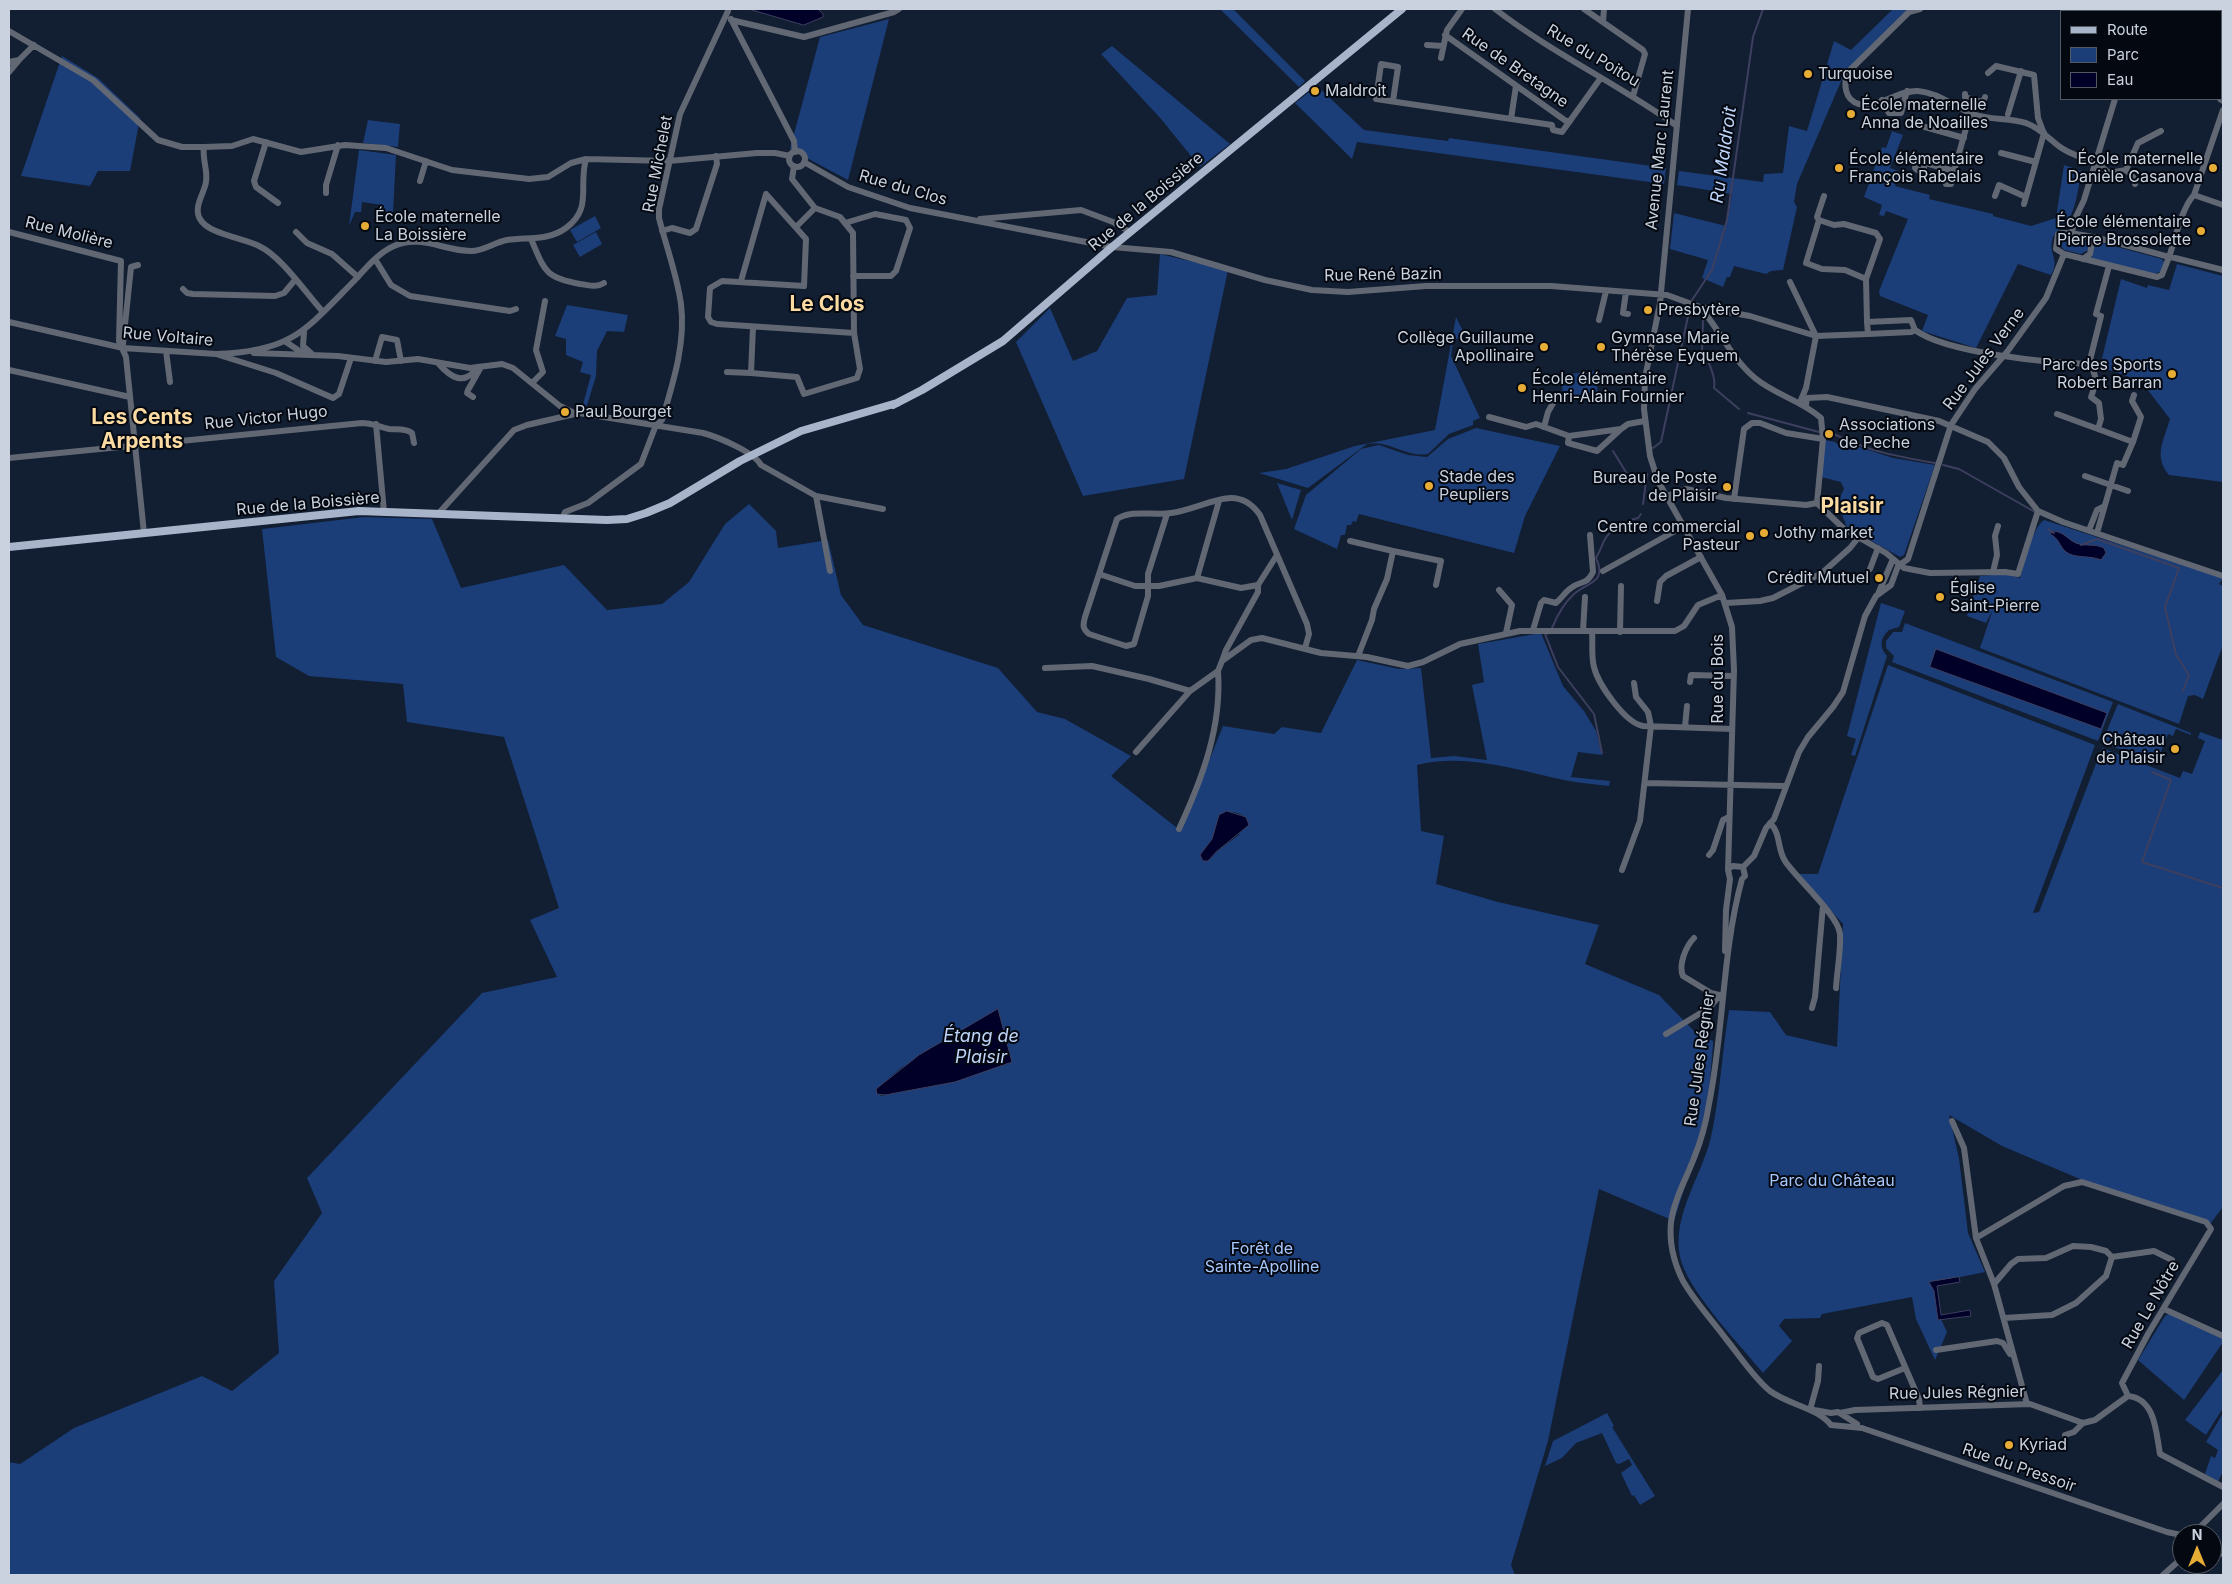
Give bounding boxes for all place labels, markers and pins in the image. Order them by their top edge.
place label: Turquoise [1818,64,1893,84]
marker: Turquoise [1802,68,1814,80]
place label: Maldroit [1325,81,1387,101]
marker: Maldroit [1309,85,1321,97]
place label: École maternelle Anna de Noailles [1861,95,1988,133]
marker: École maternelle Anna de Noailles [1845,108,1857,120]
place label: École élémentaire François Rabelais [1849,149,1984,187]
place label: École maternelle Danièle Casanova [2067,149,2203,187]
marker: École élémentaire François Rabelais [1833,162,1845,174]
marker: École maternelle Danièle Casanova [2207,162,2219,174]
place label: École maternelle La Boissière [375,207,501,245]
place label: École élémentaire Pierre Brossolette [2056,212,2191,250]
marker: École maternelle La Boissière [359,220,371,232]
marker: École élémentaire Pierre Brossolette [2195,225,2207,237]
place label: Presbytère [1658,300,1740,320]
marker: Presbytère [1642,304,1654,316]
place label: Collège Guillaume Apollinaire [1397,328,1534,366]
place label: Gymnase Marie Thérèse Eyquem [1611,328,1738,366]
marker: Collège Guillaume Apollinaire [1538,341,1550,353]
marker: Gymnase Marie Thérèse Eyquem [1595,341,1607,353]
place label: Parc des Sports Robert Barran [2042,355,2162,393]
marker: Parc des Sports Robert Barran [2166,368,2178,380]
place label: École élémentaire Henri-Alain Fournier [1532,369,1684,407]
marker: École élémentaire Henri-Alain Fournier [1516,382,1528,394]
place label: Paul Bourget [575,402,672,422]
marker: Paul Bourget [559,406,571,418]
place label: Associations de Peche [1839,415,1935,453]
marker: Associations de Peche [1823,428,1835,440]
place label: Stade des Peupliers [1439,467,1515,505]
place label: Bureau de Poste de Plaisir [1593,468,1717,506]
marker: Stade des Peupliers [1423,480,1435,492]
marker: Bureau de Poste de Plaisir [1721,481,1733,493]
place label: Centre commercial Pasteur [1597,517,1740,555]
place label: Jothy market [1774,523,1873,543]
marker: Jothy market [1758,527,1770,539]
marker: Centre commercial Pasteur [1744,530,1756,542]
place label: Crédit Mutuel [1767,568,1869,588]
marker: Crédit Mutuel [1873,572,1885,584]
place label: Église Saint-Pierre [1950,578,2040,616]
marker: Église Saint-Pierre [1934,591,1946,603]
place label: Château de Plaisir [2096,730,2165,768]
marker: Château de Plaisir [2169,743,2181,755]
place label: Kyriad [2019,1435,2067,1455]
marker: Kyriad [2003,1439,2015,1451]

